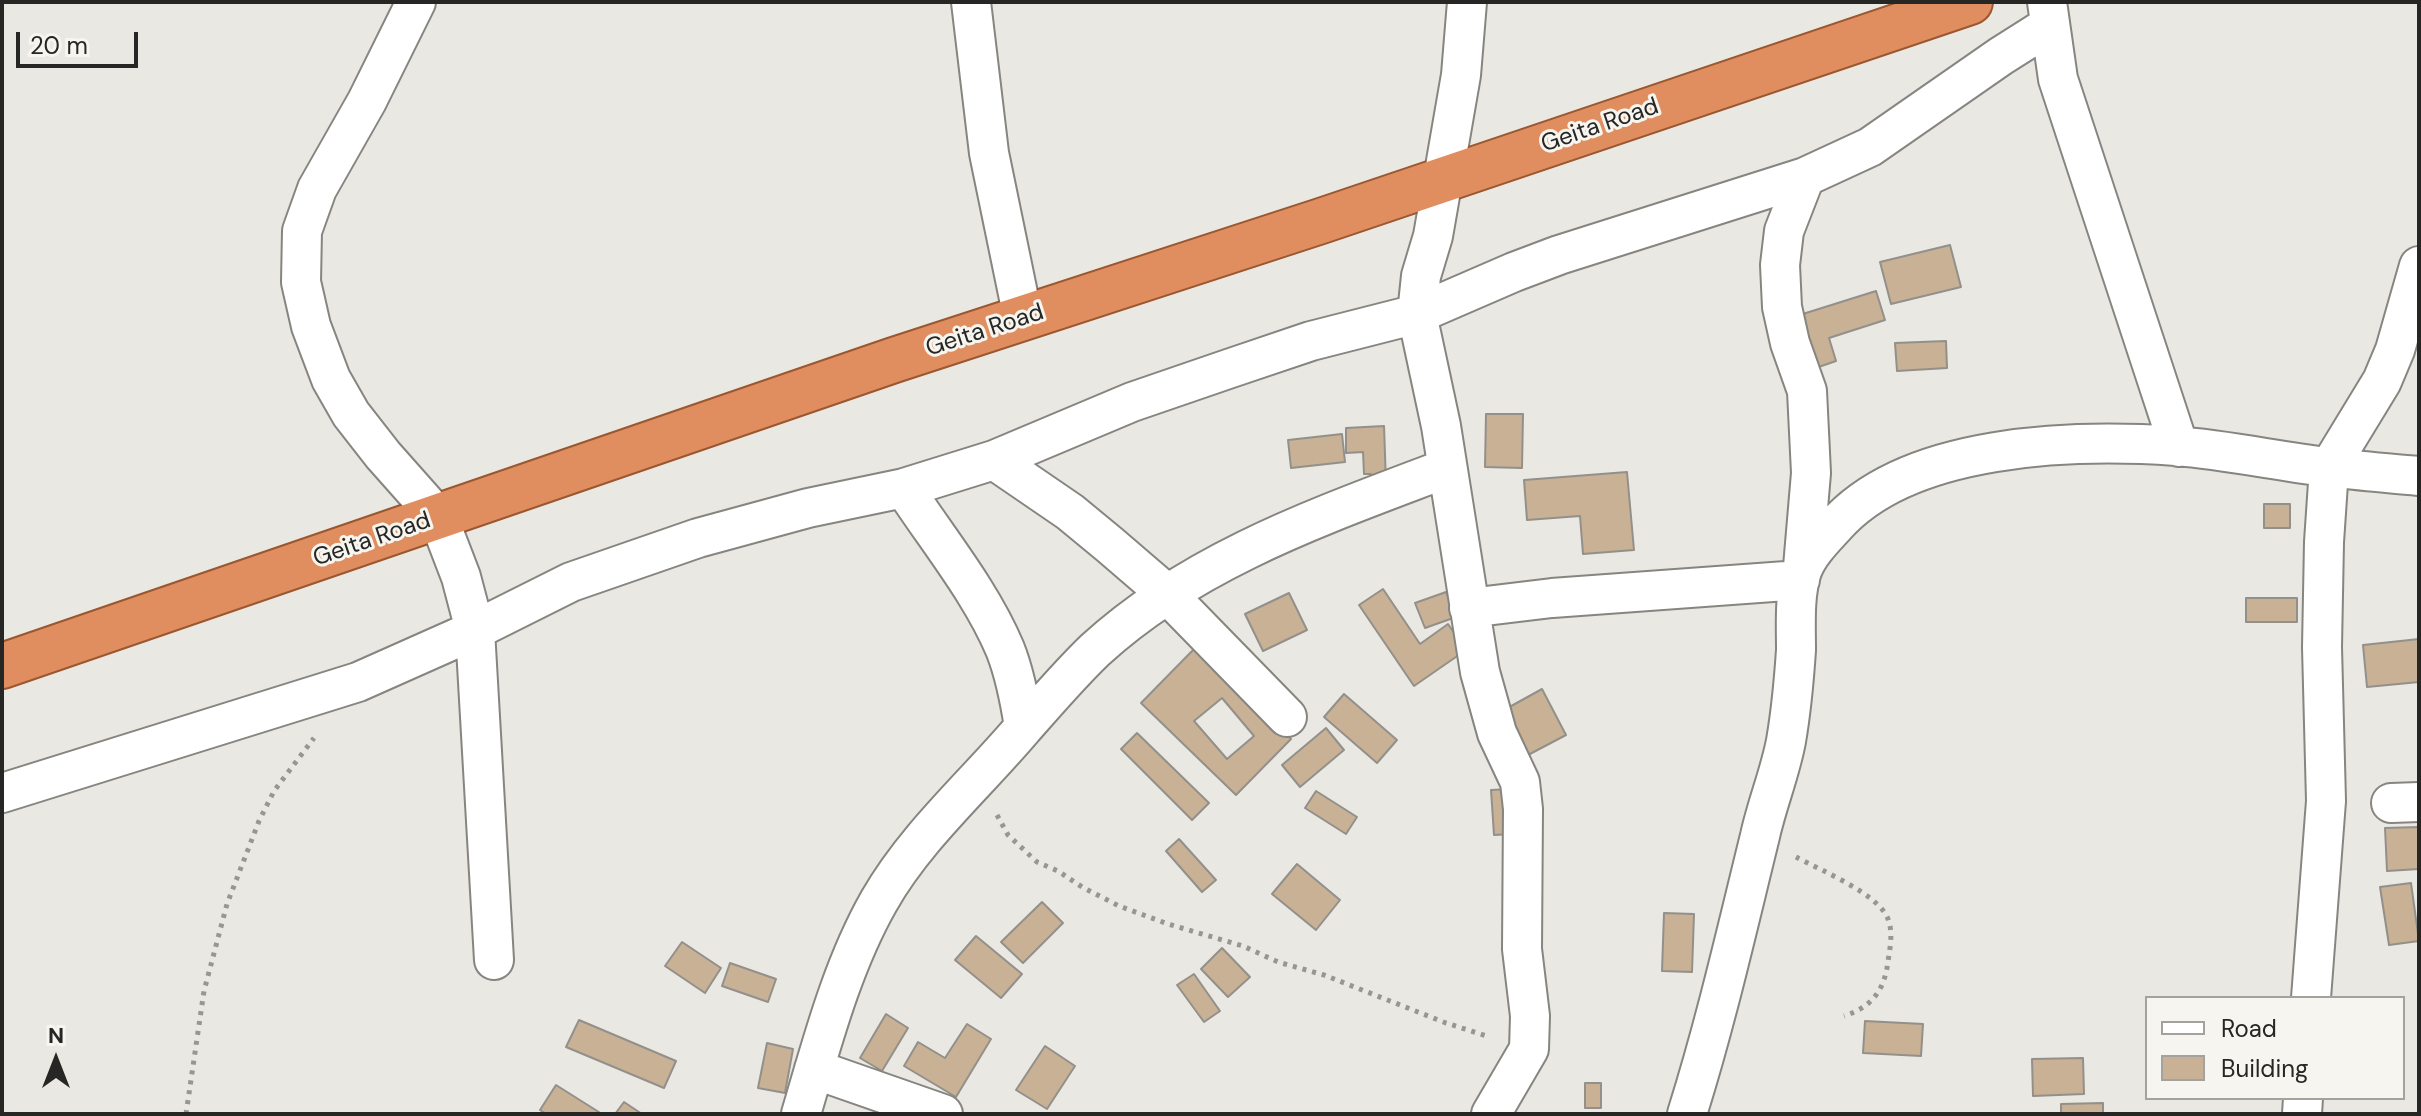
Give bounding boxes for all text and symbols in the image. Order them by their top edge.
scale bar [20,16,142,66]
text: 20 m [30,30,88,61]
street label: Geita Road [1537,92,1663,160]
street label: Geita Road [922,298,1048,364]
street label: Geita Road [309,506,435,574]
legend [2145,996,2405,1100]
text: Road [2221,1013,2277,1044]
north arrow [16,1020,96,1100]
text: N [48,1021,64,1050]
text: Building [2221,1053,2308,1084]

